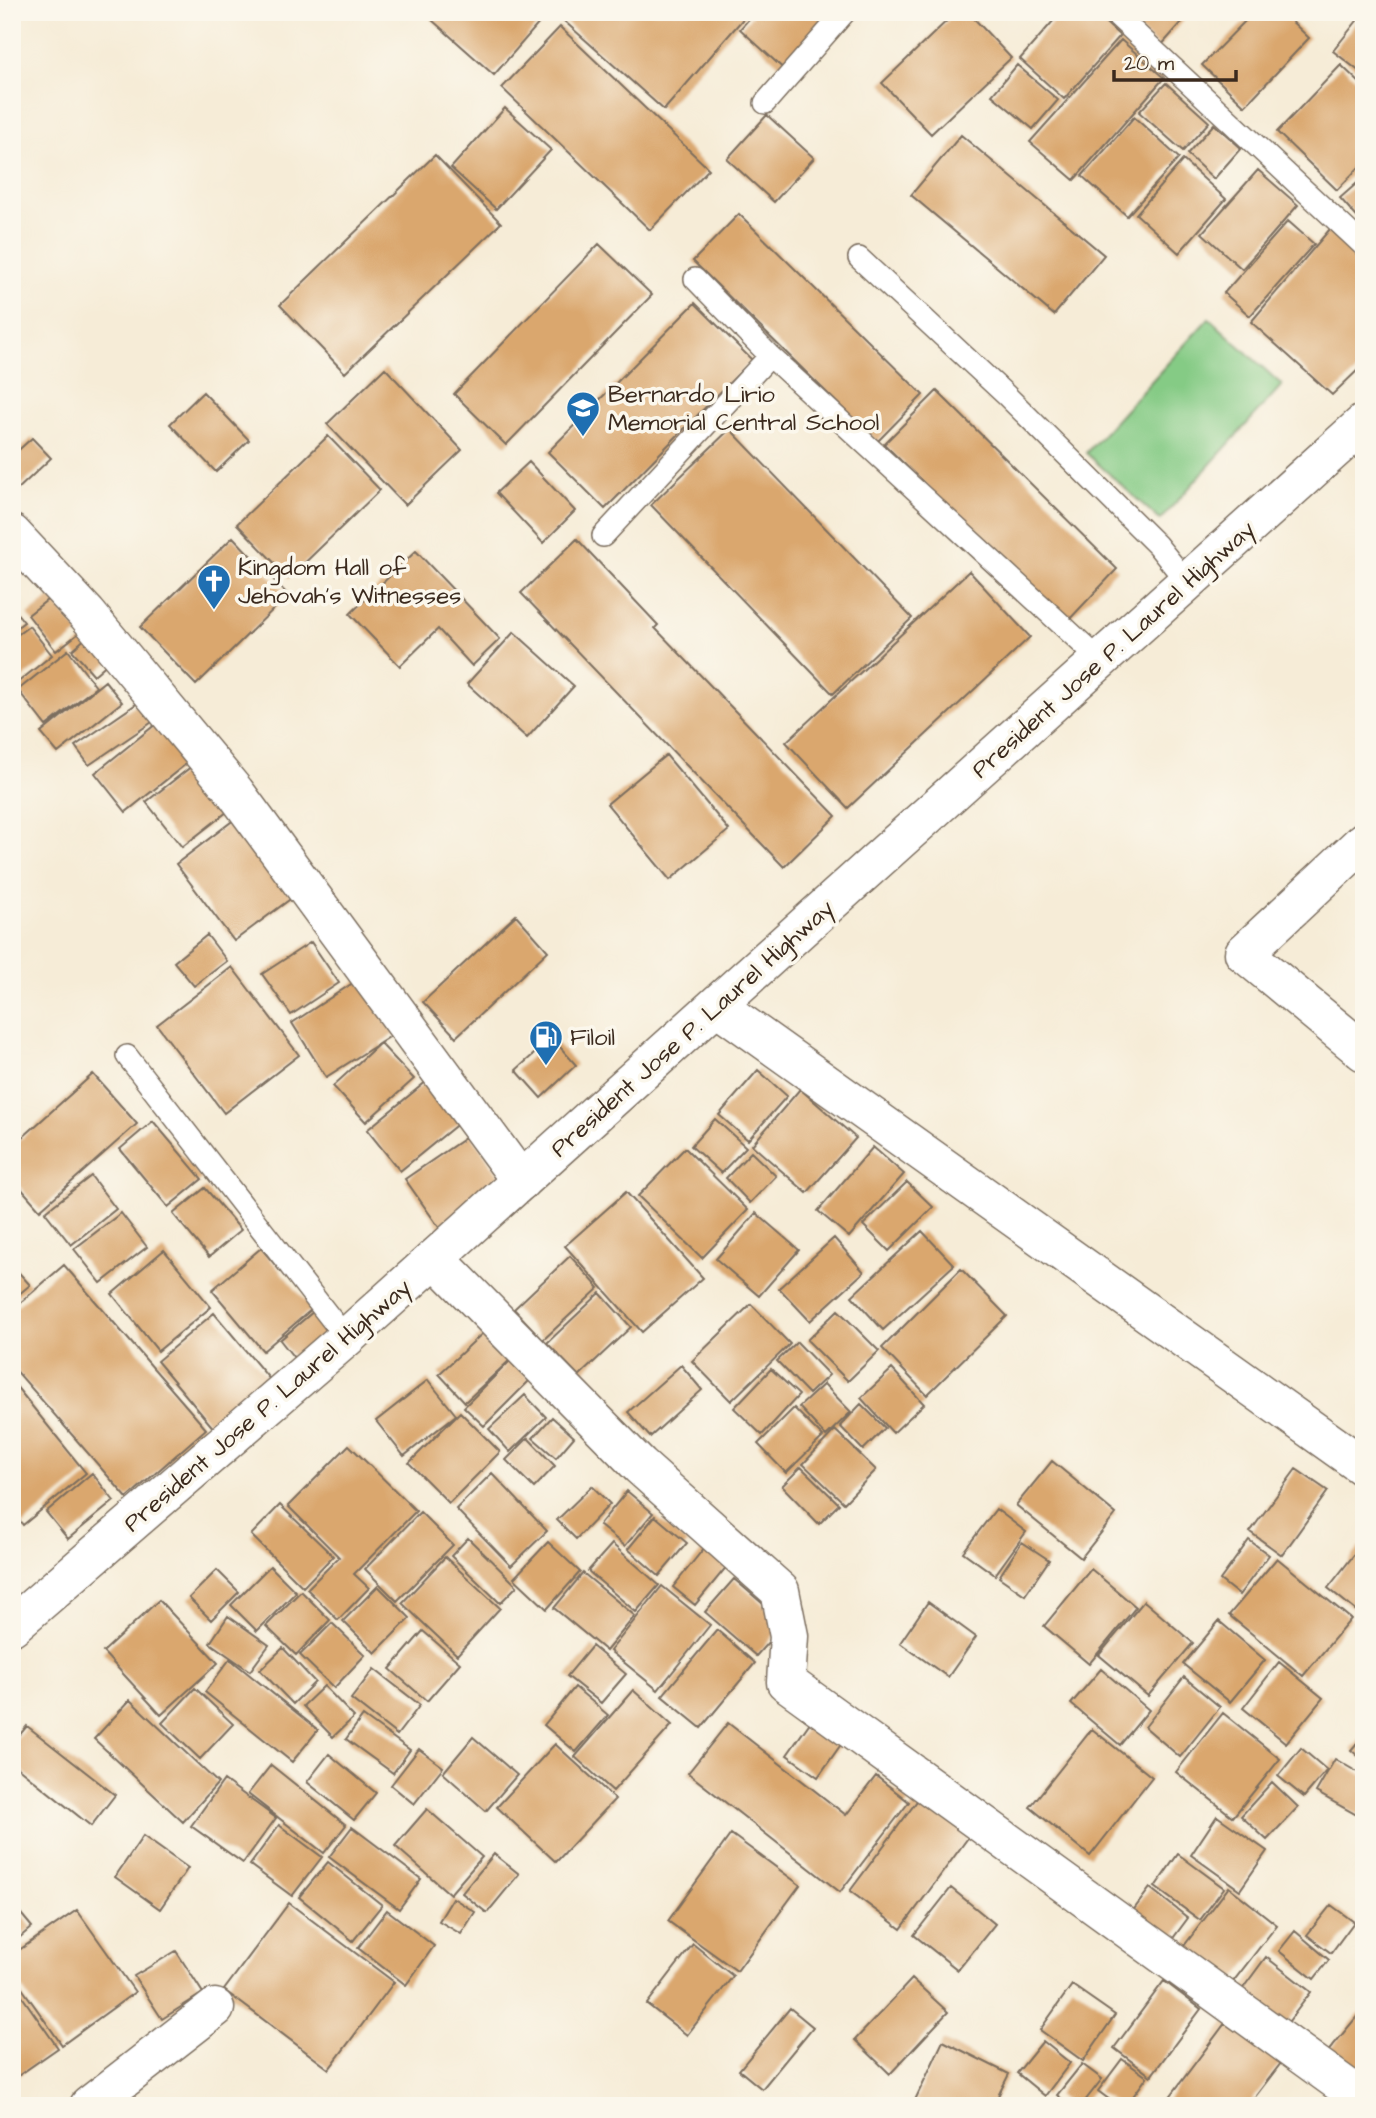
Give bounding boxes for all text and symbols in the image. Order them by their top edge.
scale bar [1114,38,1236,82]
text: 20 m [1124,49,1175,78]
place label: Bernardo Lirio Memorial Central School [608,378,879,440]
school or university icon: Bernardo Lirio Memorial Central School [564,389,602,438]
street label: President Jose P. Laurel Highway [965,513,1263,787]
place label: Kingdom Hall of Jehovah's Witnesses [238,551,461,613]
church icon: Kingdom Hall of Jehovah's Witnesses [195,562,233,611]
street label: President Jose P. Laurel Highway [544,892,842,1166]
fuel station icon: Filoil [527,1018,565,1067]
place label: Filoil [570,1021,615,1055]
street label: President Jose P. Laurel Highway [117,1271,419,1541]

